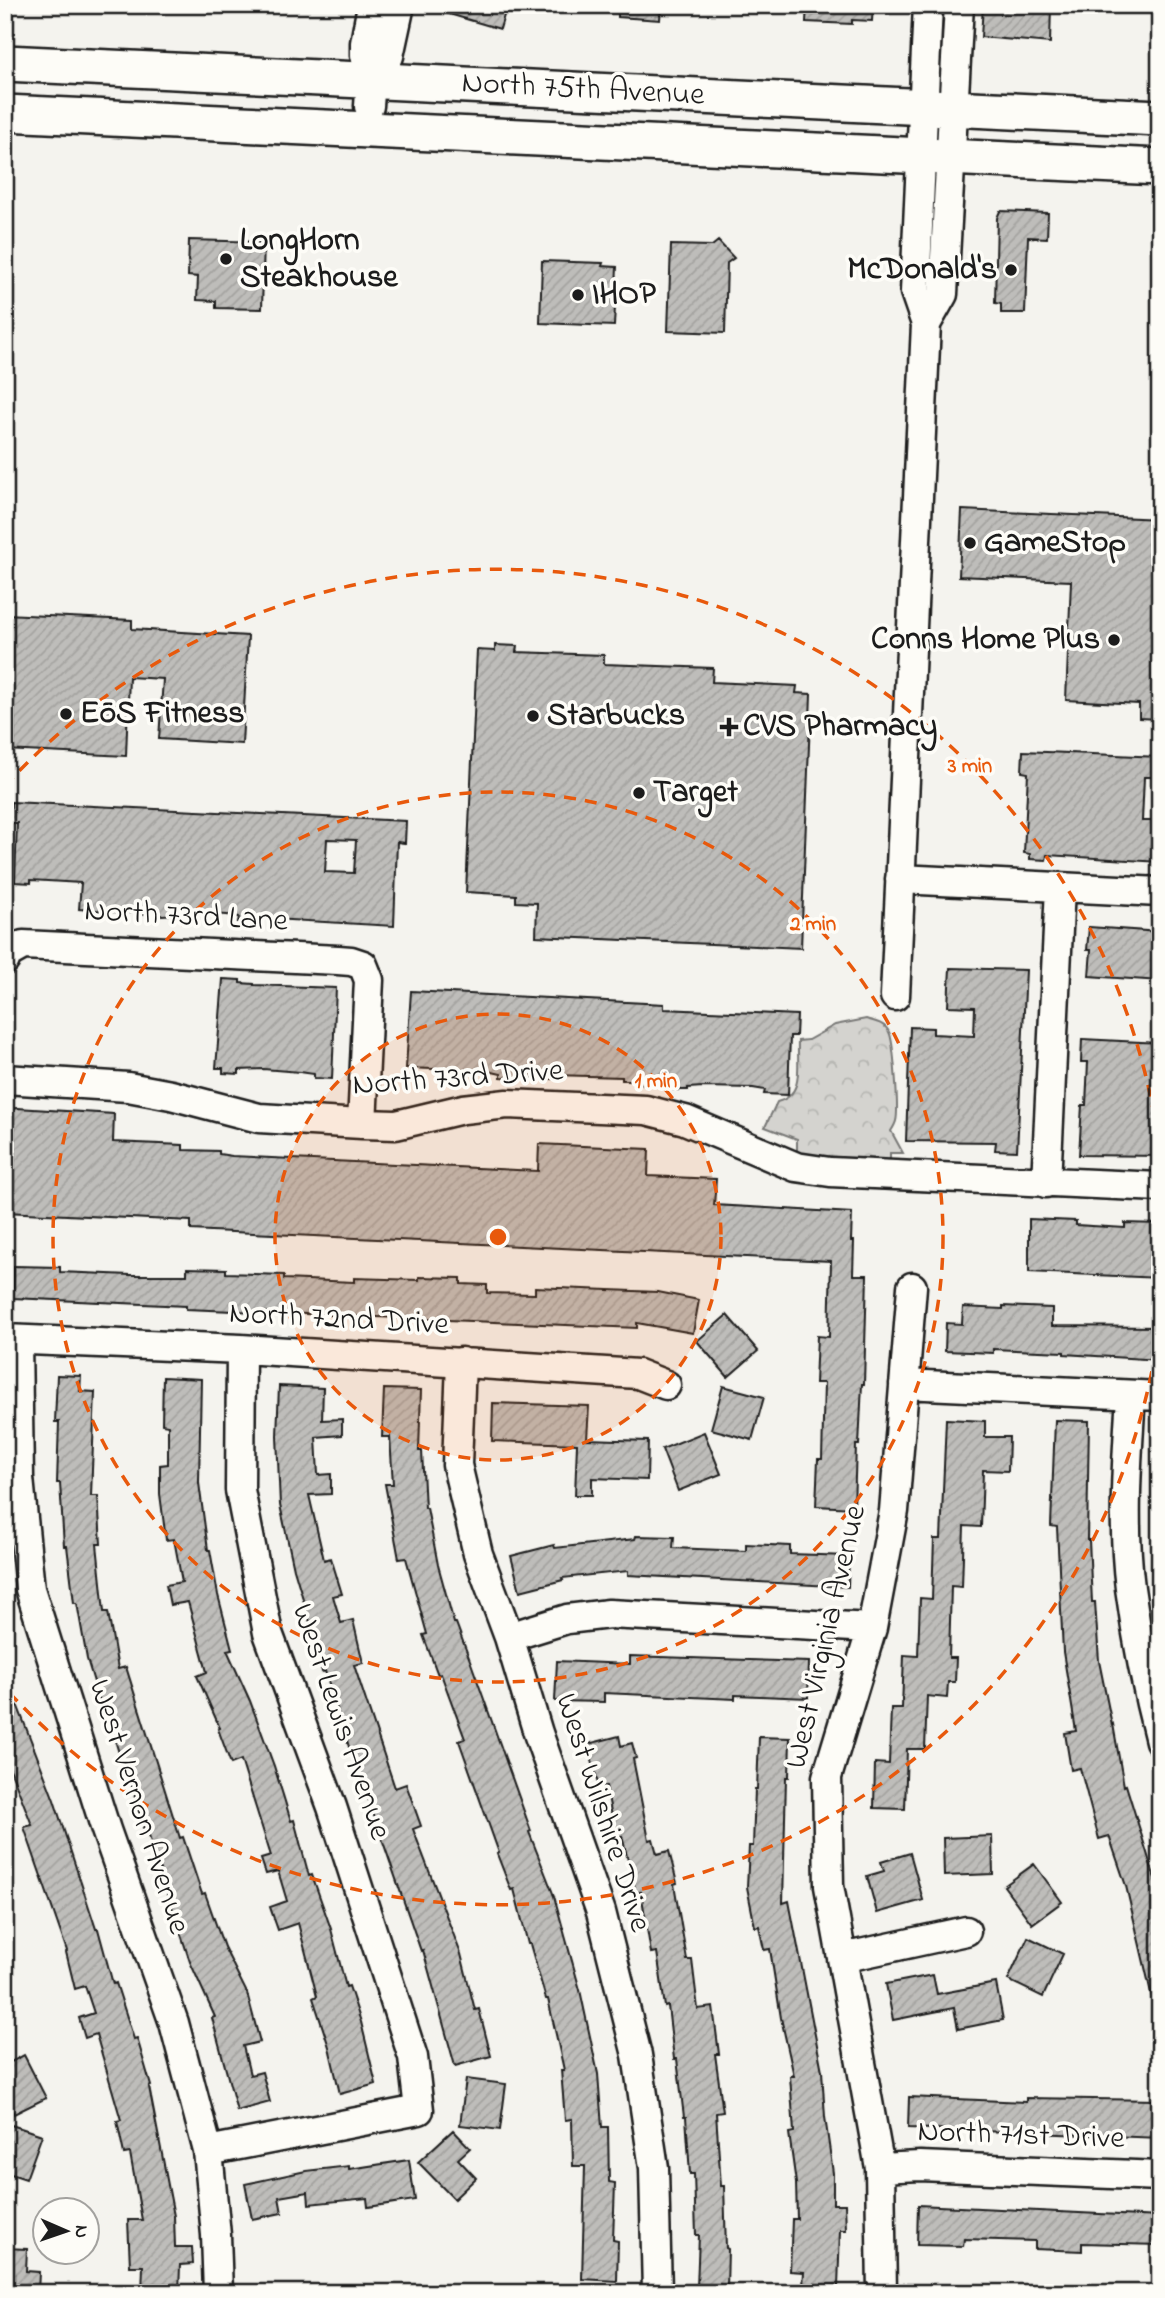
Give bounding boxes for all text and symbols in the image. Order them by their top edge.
street label: North 75th Avenue [460,60,706,120]
place label: LongHorn Steakhouse [240,218,399,302]
place label: McDonald's [847,247,997,294]
marker: LongHorn Steakhouse [218,251,234,267]
marker: McDonald's [1003,262,1019,278]
place label: IHOP [592,272,656,319]
marker: IHOP [570,287,586,303]
place label: GameStop [984,520,1126,567]
marker: GameStop [962,535,978,551]
place label: Conns Home Plus [871,617,1100,664]
marker: Conns Home Plus [1106,632,1122,648]
place label: EōS Fitness [80,691,245,738]
place label: Starbucks [547,693,685,740]
place label: CVS Pharmacy [743,704,937,752]
marker: EōS Fitness [58,706,74,722]
marker: Starbucks [525,708,541,724]
marker: CVS Pharmacy [721,719,737,735]
text: 3 min [947,752,992,782]
place label: Target [653,770,738,818]
marker: Target [631,785,647,801]
street label: North 73rd Lane [83,888,290,946]
text: 2 min [789,910,836,940]
street label: North 73rd Drive [351,1048,566,1110]
text: 1 min [635,1067,677,1097]
centre of rings [486,1225,510,1249]
street label: North 72nd Drive [228,1291,451,1349]
street label: West Virginia Avenue [774,1500,880,1773]
street label: West Lewis Avenue [278,1598,403,1847]
street label: West Vernon Avenue [75,1674,202,1941]
street label: West Wilshire Drive [541,1688,663,1939]
street label: North 71st Drive [917,2109,1126,2163]
north arrow [32,2196,102,2266]
text: N [67,2225,94,2239]

